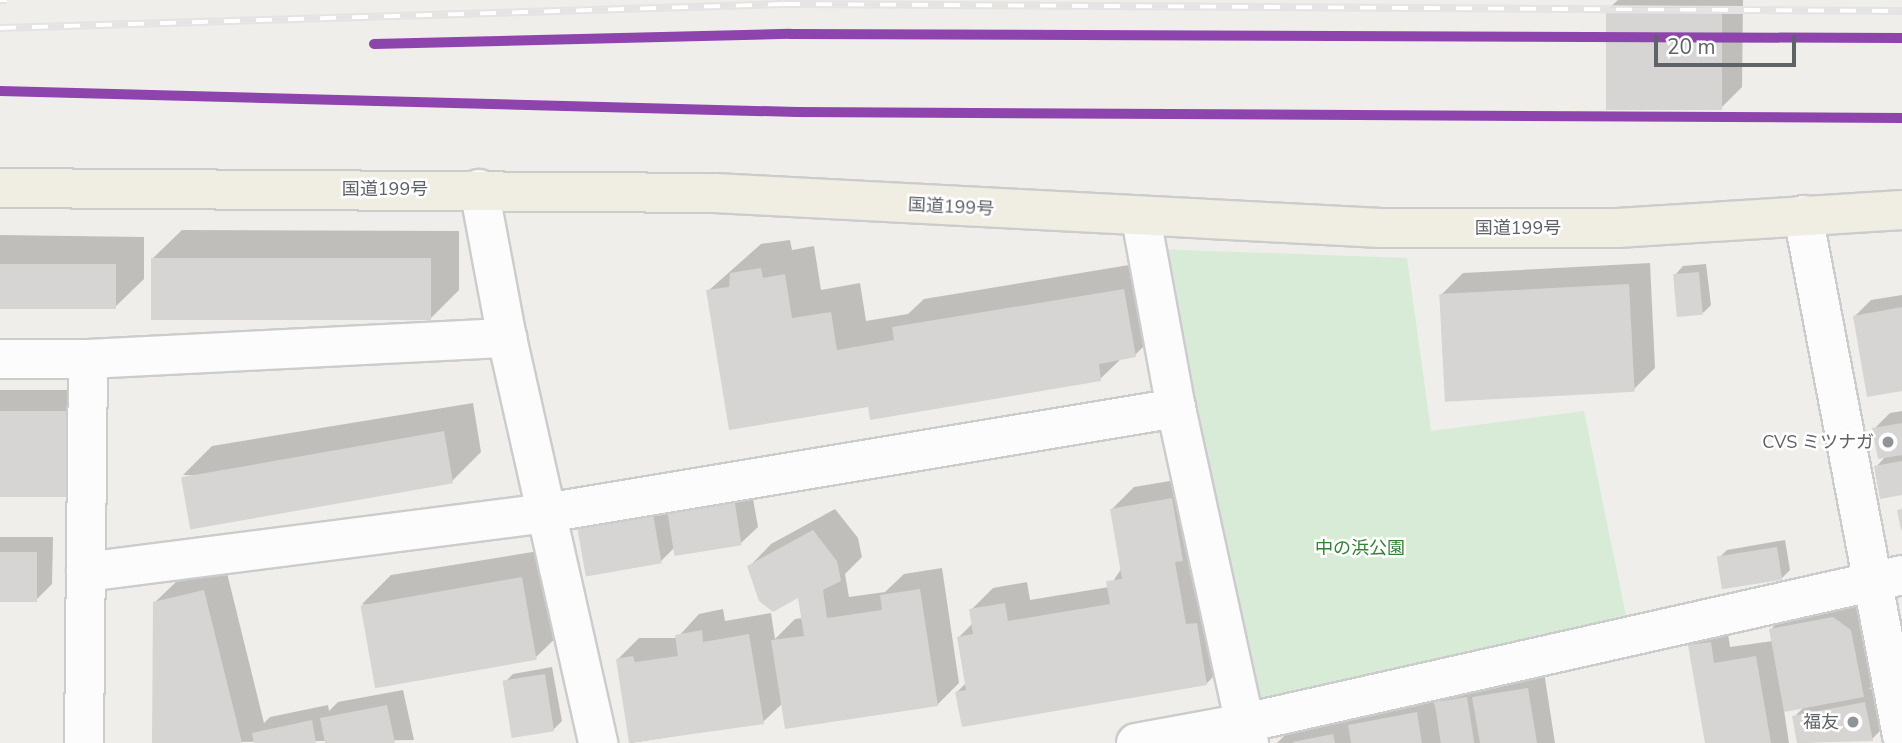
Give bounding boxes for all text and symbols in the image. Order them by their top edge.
scale bar [1657,21,1799,65]
text: 20 m [1667,33,1716,61]
street label: 国道199号 [342,178,428,200]
street label: 国道199号 [907,194,995,220]
street label: 国道199号 [1475,217,1561,239]
place label: CVS ミツナガ [1762,431,1874,453]
marker: CVS ミツナガ [1880,434,1896,450]
park label: 中の浜公園 [1315,537,1405,559]
place label: 福友 [1803,711,1839,733]
marker: 福友 [1845,714,1861,730]

